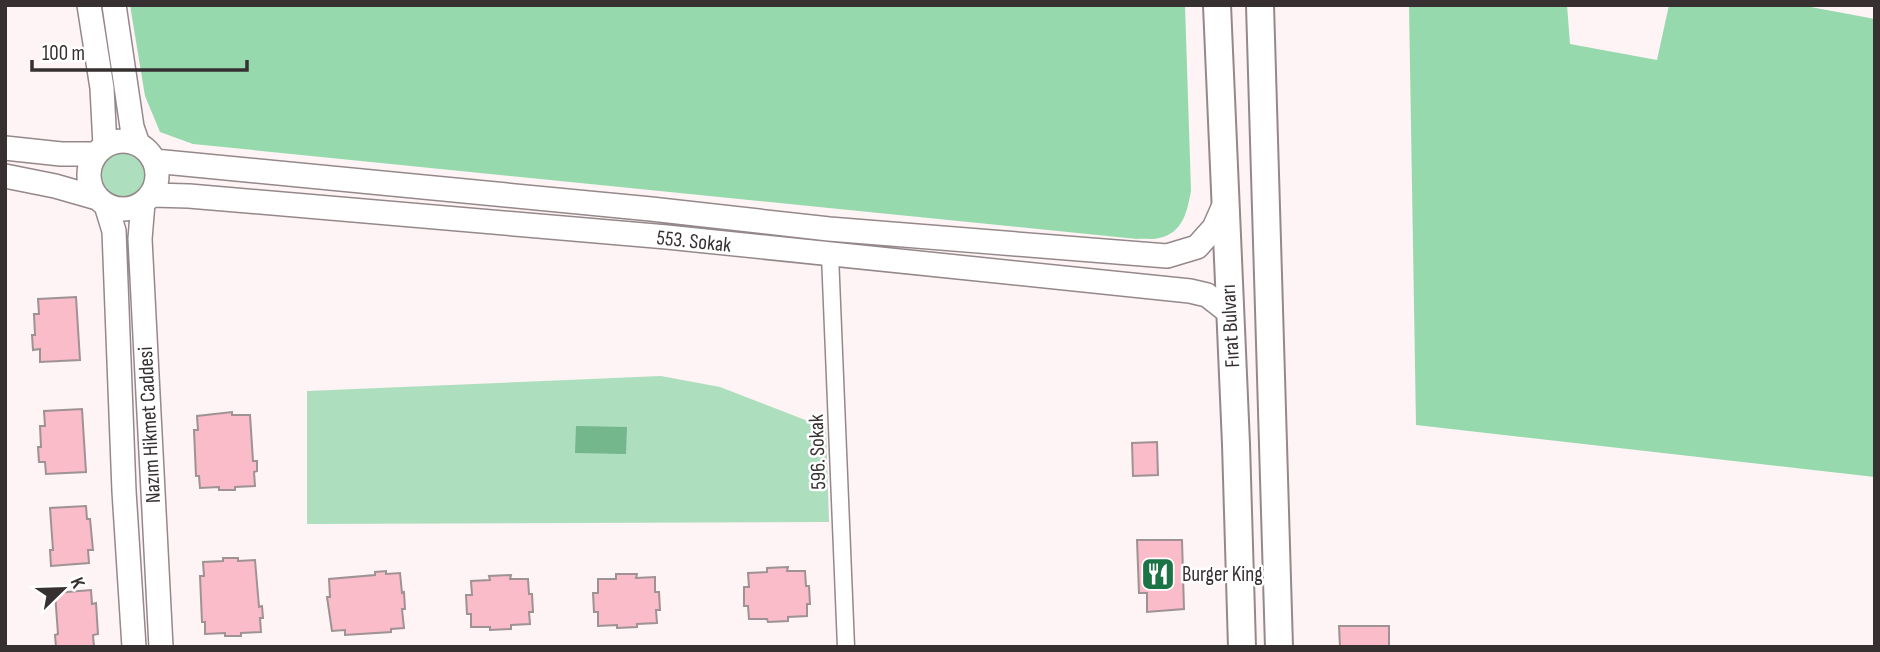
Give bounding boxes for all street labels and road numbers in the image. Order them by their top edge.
street label: 553. Sokak [655,225,732,258]
street label: Fırat Bulvarı [1216,284,1245,368]
street label: Nazım Hikmet Caddesi [133,346,166,504]
street label: 596. Sokak [804,414,831,490]

